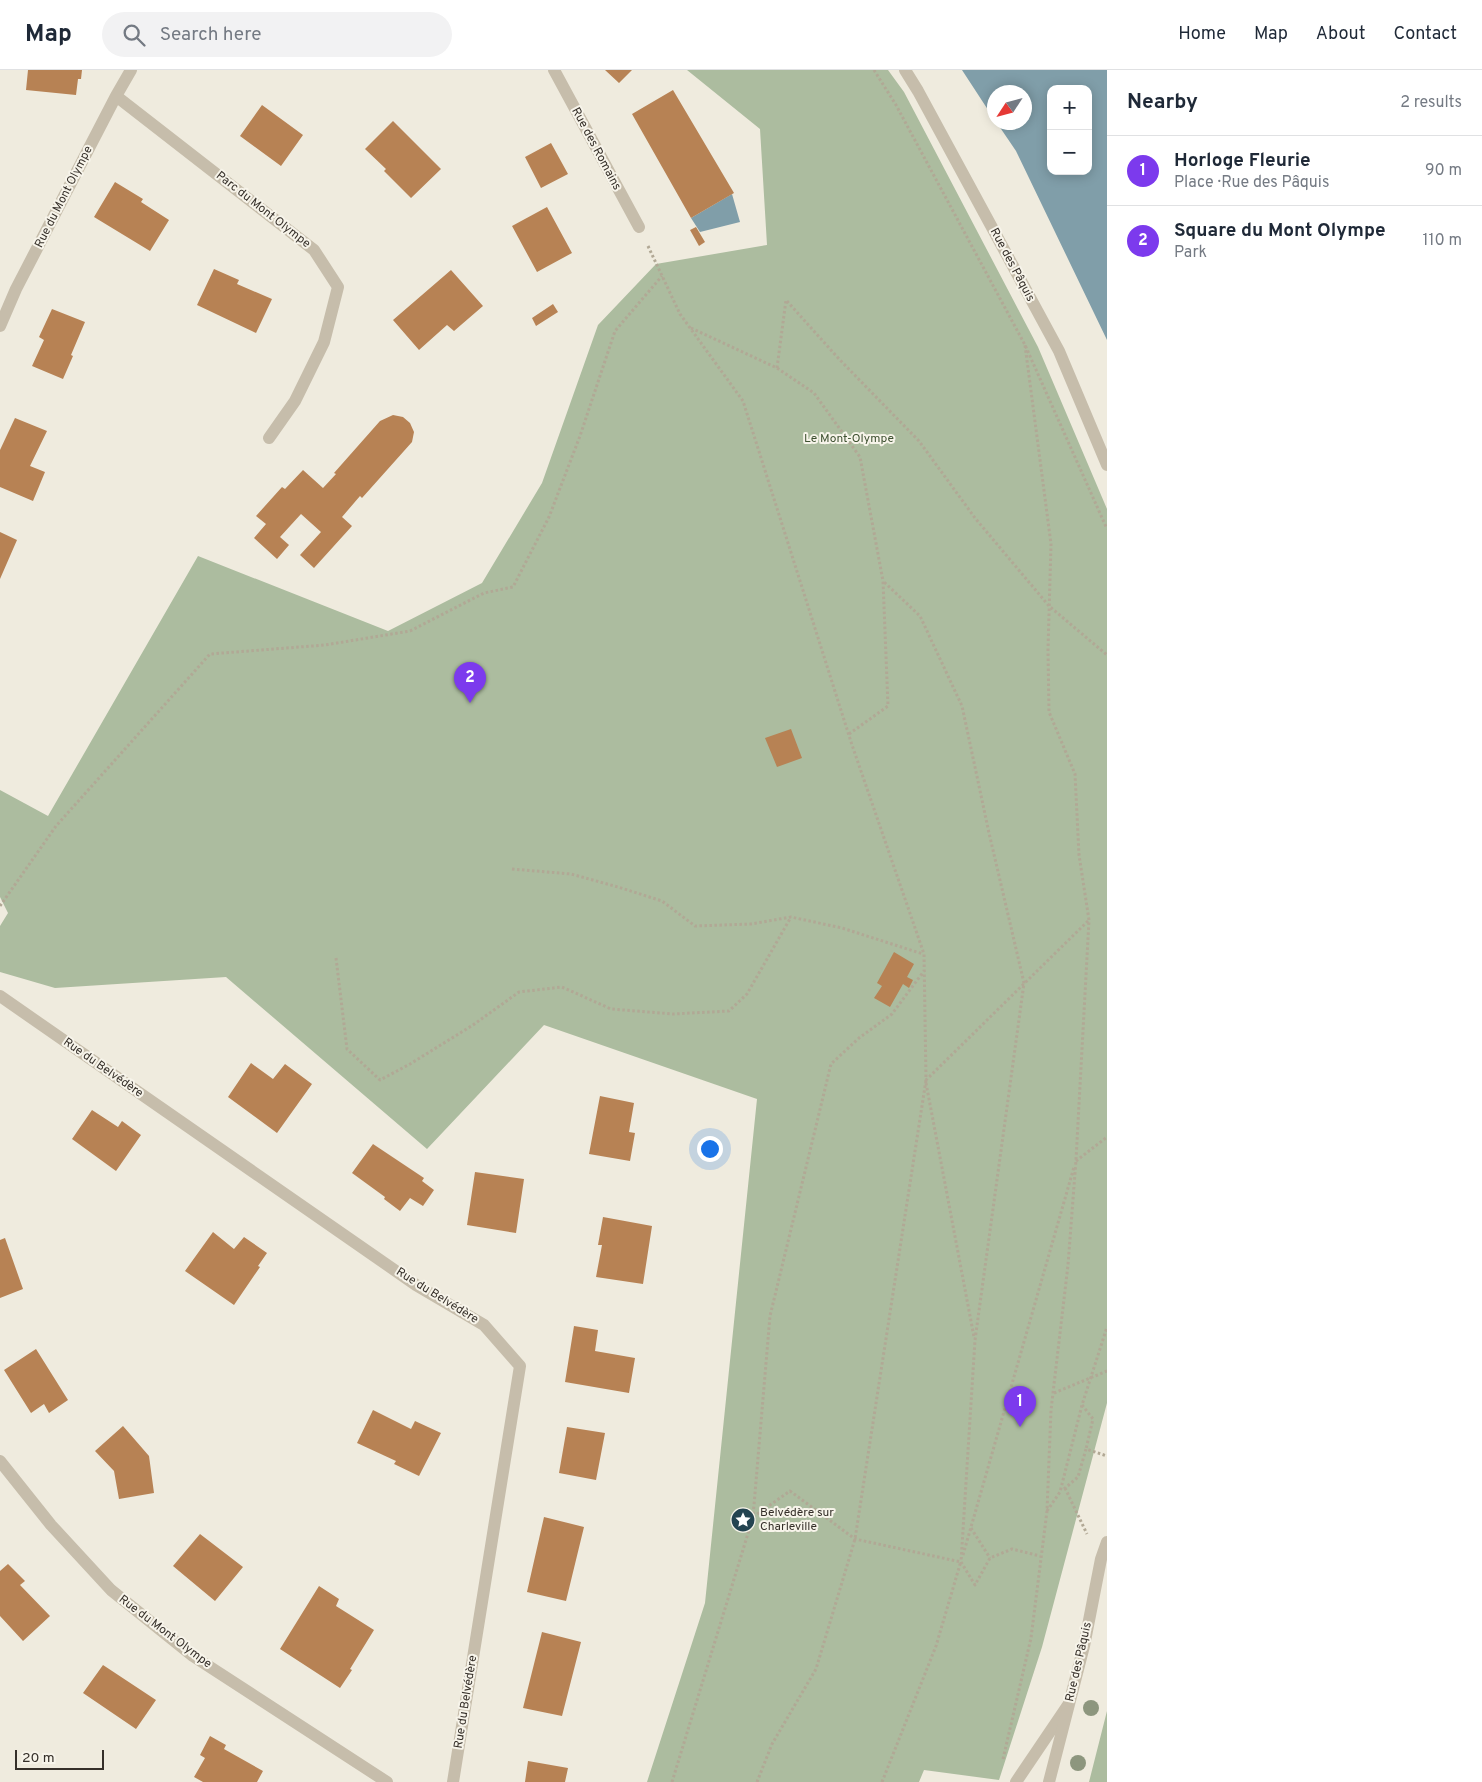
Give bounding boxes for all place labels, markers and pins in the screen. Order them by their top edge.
pin: 2 [454,662,486,703]
pin: 1 [1004,1386,1036,1427]
place label: Belvédère sur Charleville [760,1505,834,1535]
place icon: Belvédère sur Charleville [730,1507,756,1533]

